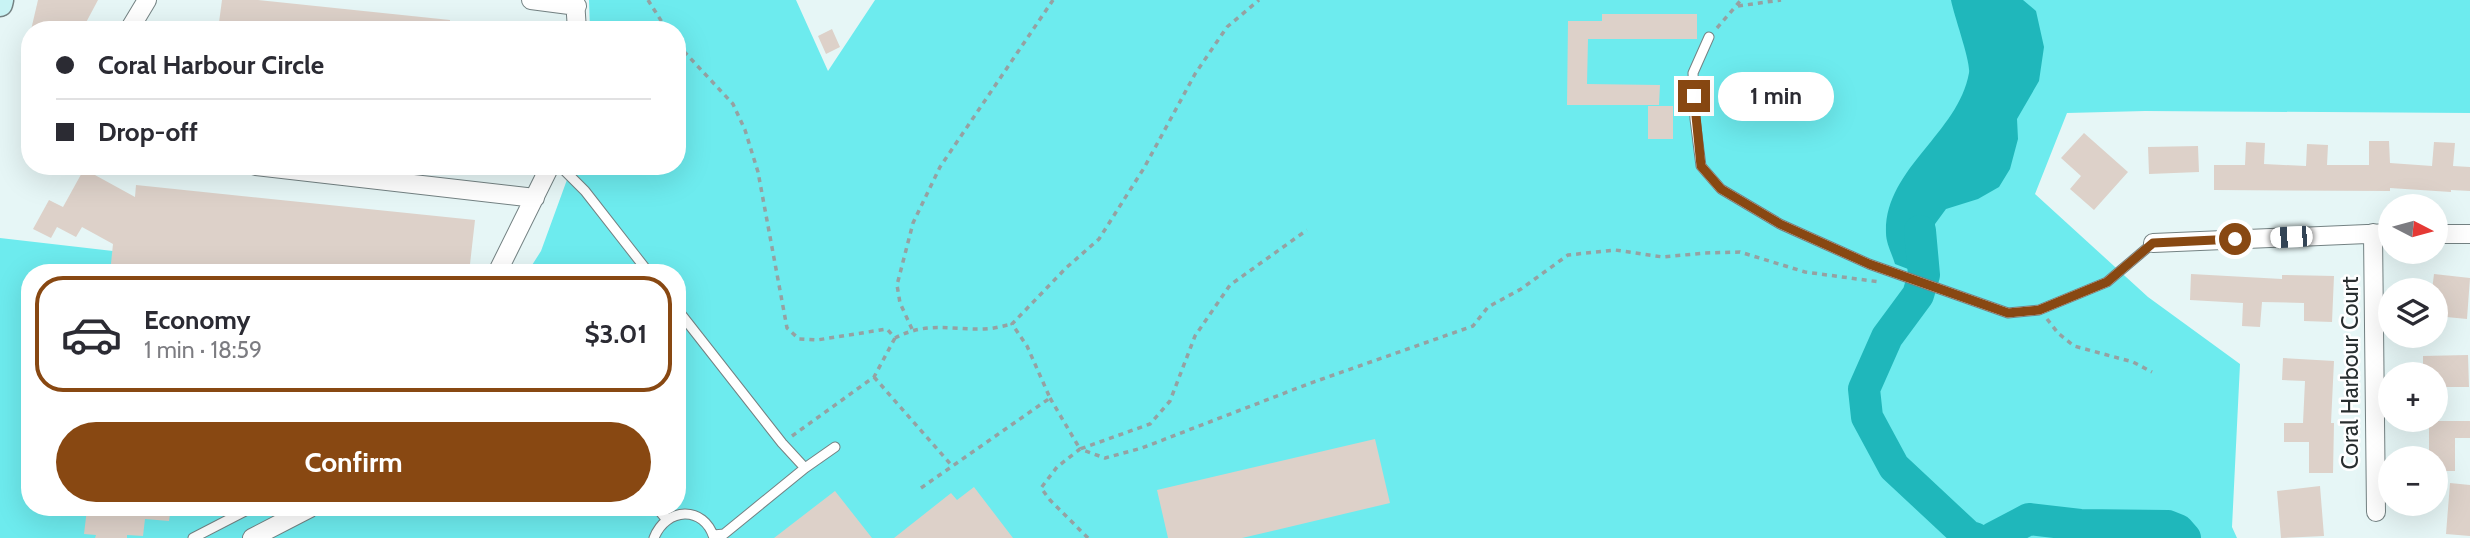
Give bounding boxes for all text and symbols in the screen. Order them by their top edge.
text: Coral Harbour Circle [98,49,324,81]
callout: 1 min [1718,72,1834,120]
route end [1678,80,1710,112]
text: 1 min [1750,82,1802,110]
text: Drop-off [98,116,198,148]
north arrow [2378,194,2448,264]
map controls [2378,194,2448,516]
route start [2219,223,2251,255]
car [2270,225,2313,249]
street label: Coral Harbour Court [2336,276,2364,470]
button: layers [2378,278,2448,348]
icon: car [60,303,123,366]
text: Economy [144,304,250,336]
text: $3.01 [584,318,647,350]
text: 1 min · 18:59 [144,336,262,364]
button: + [2378,362,2448,432]
button: Confirm [56,422,651,502]
button: − [2378,446,2448,516]

